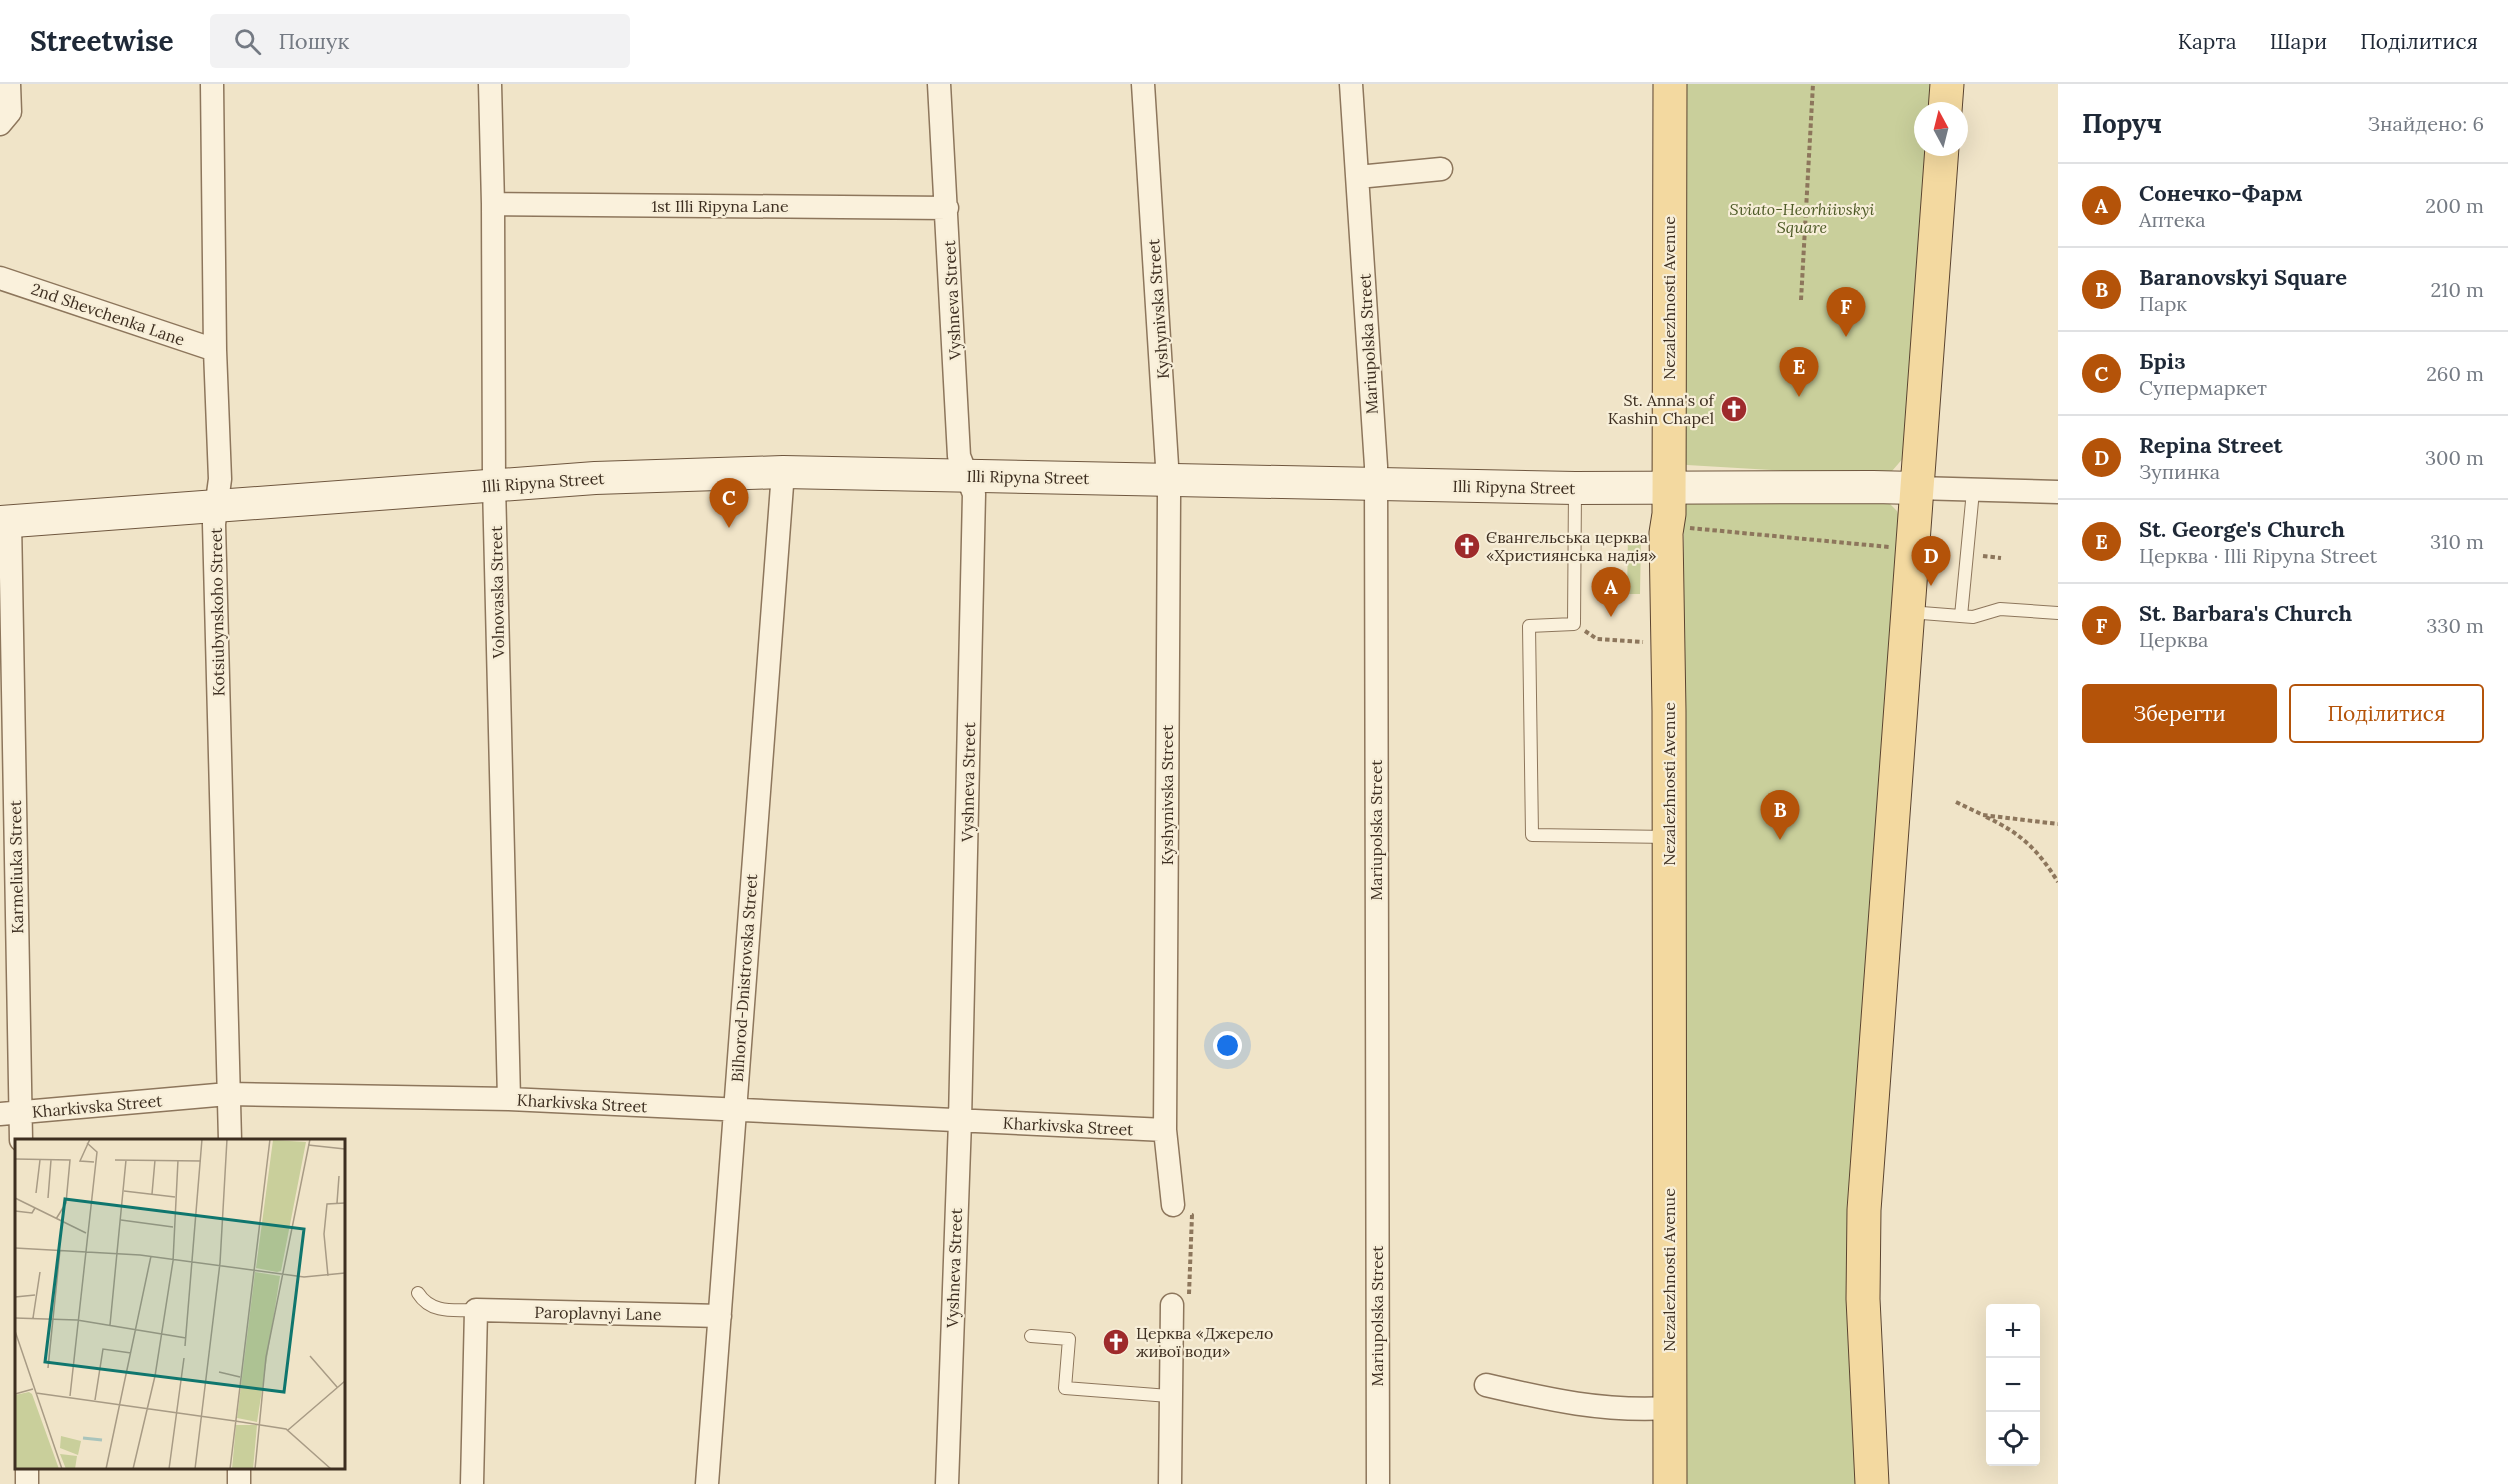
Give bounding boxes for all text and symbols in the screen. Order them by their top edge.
search box [210,14,630,68]
text: Streetwise [30,23,174,59]
icon: search [231,25,264,58]
text: Пошук [279,27,349,55]
text: Карта [2178,28,2237,55]
text: Шари [2270,28,2327,55]
text: Поділитися [2360,28,2478,55]
north arrow [1914,102,1968,156]
text: Поруч [2082,107,2162,140]
text: Знайдено: 6 [2368,111,2484,136]
text: Сонечко-Фарм [2139,179,2303,207]
text: A [2095,193,2108,218]
text: 200 m [2425,193,2484,218]
street label: 1st Illi Ripyna Lane [651,196,789,216]
park label: Sviato-Heorhiivskyi Square [1730,199,1874,237]
text: Аптека [2139,207,2206,232]
street label: Nezalezhnosti Avenue [1659,216,1679,380]
street label: Kyshynivska Street [1143,237,1173,380]
street label: Vyshneva Street [939,239,965,361]
text: Baranovskyi Square [2139,263,2347,291]
street label: Mariupolska Street [1354,272,1382,415]
text: B [2095,277,2108,302]
text: 210 m [2430,277,2484,302]
street label: 2nd Shevchenka Lane [29,278,188,350]
pin: F [1826,288,1866,337]
text: Парк [2139,291,2187,316]
text: Бріз [2139,347,2186,375]
pin: E [1780,348,1818,397]
text: C [2095,361,2108,386]
text: 260 m [2426,361,2484,386]
text: Супермаркет [2139,375,2267,400]
place label: St. Anna's of Kashin Chapel [1608,390,1716,428]
church icon: St. Anna's of Kashin Chapel [1719,394,1749,424]
text: Repina Street [2139,431,2283,459]
text: D [2094,445,2109,470]
text: 300 m [2425,445,2484,470]
text: Зупинка [2139,459,2220,484]
street label: Illi Ripyna Street [966,466,1090,488]
street label: Illi Ripyna Street [481,468,606,496]
street label: Illi Ripyna Street [1452,476,1576,498]
pin: C [710,478,748,528]
text: St. George's Church [2139,515,2345,543]
street label: Volnovaska Street [486,525,508,659]
street label: Kotsiubynskoho Street [206,527,228,697]
place label: Євангельська церква «Християнська надія» [1486,527,1657,565]
text: E [2095,529,2108,554]
text: 310 m [2430,529,2484,554]
church icon: Євангельська церква «Християнська надія» [1452,531,1482,561]
pin: D [1912,536,1950,586]
text: Церква · Illi Ripyna Street [2139,543,2377,568]
pin: A [1592,568,1630,617]
text: St. Barbara's Church [2139,599,2352,627]
text: F [2096,613,2107,638]
text: 330 m [2426,613,2484,638]
text: Церква [2139,627,2208,652]
button: Зберегти [2082,684,2277,743]
button: Поділитися [2289,684,2484,743]
street label: Nezalezhnosti Avenue [1659,702,1679,866]
street label: Vyshneva Street [957,721,979,843]
street label: Kyshynivska Street [1157,724,1177,865]
street label: Mariupolska Street [1366,759,1386,901]
pin: B [1760,790,1800,840]
street label: Karmeliuka Street [5,799,27,934]
street label: Bilhorod-Dnistrovska Street [727,872,761,1083]
your location [1213,1031,1242,1060]
street label: Kharkivska Street [31,1090,164,1122]
street label: Kharkivska Street [516,1090,649,1116]
street label: Kharkivska Street [1002,1113,1135,1139]
inset map [15,1139,345,1469]
street label: Nezalezhnosti Avenue [1659,1188,1679,1352]
street label: Vyshneva Street [942,1207,966,1329]
street label: Mariupolska Street [1367,1245,1387,1387]
street label: Paroplavnyi Lane [534,1302,662,1324]
map controls [1986,1304,2040,1466]
button: + [1986,1304,2040,1358]
place label: Церква «Джерело живої води» [1136,1323,1273,1361]
church icon: Церква «Джерело живої води» [1101,1327,1131,1357]
button: − [1986,1358,2040,1412]
button: locate [1986,1412,2040,1466]

